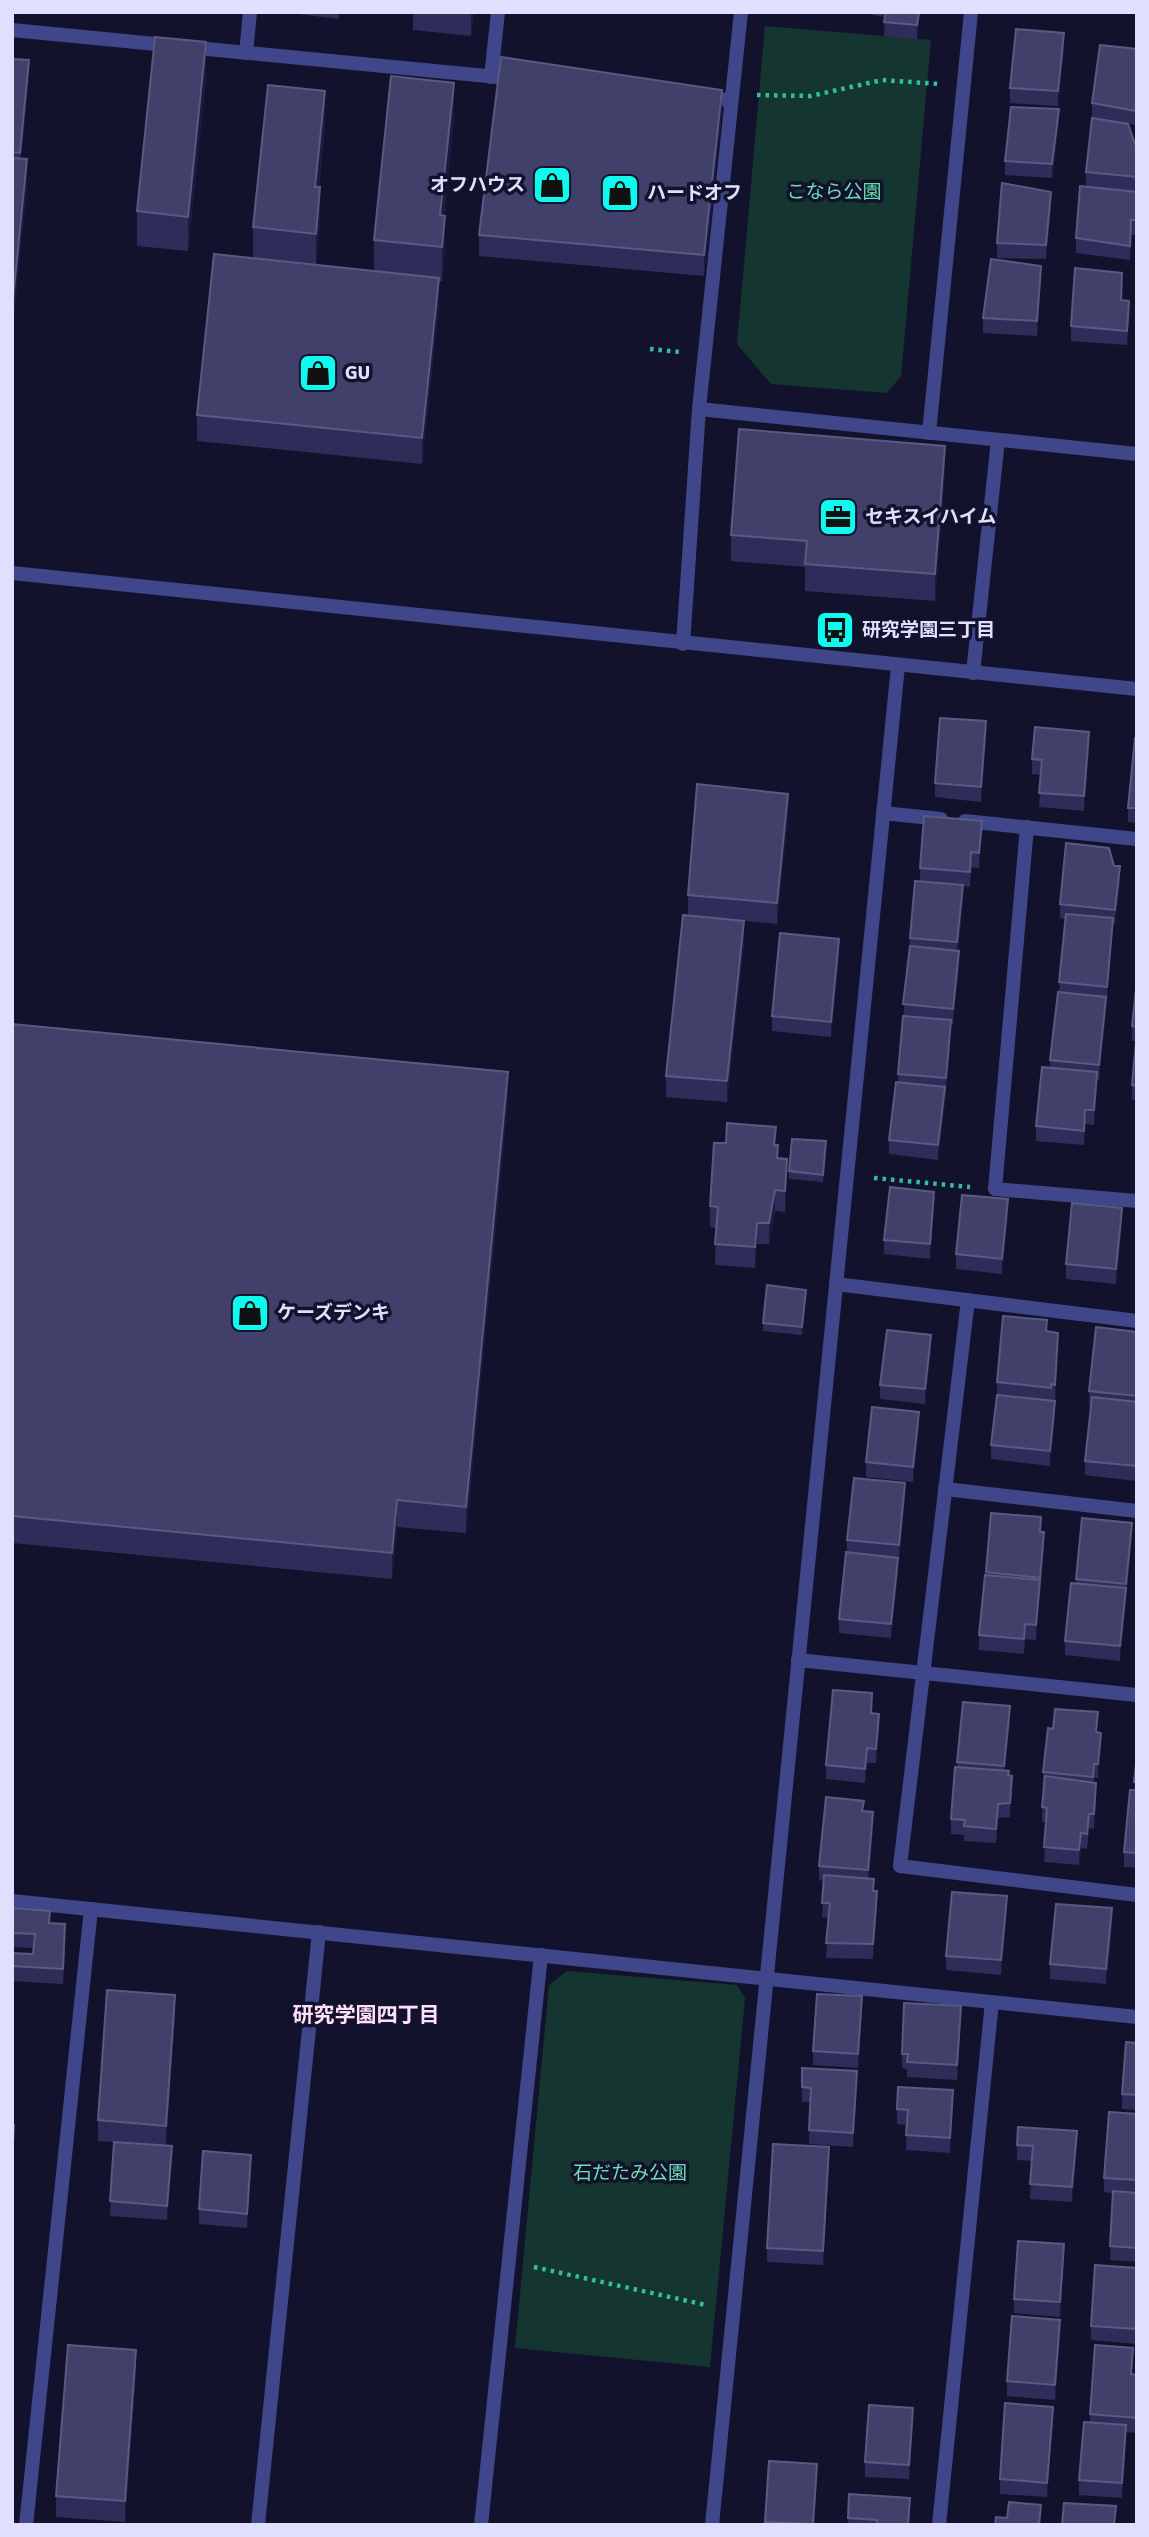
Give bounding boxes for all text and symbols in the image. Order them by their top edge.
shop icon: オフハウス [531,164,573,206]
shop icon: ハードオフ [599,172,641,214]
place label: オフハウス [430,173,525,197]
park label: こなら公園 [786,180,882,204]
place label: ハードオフ [647,181,742,205]
shop icon: GU [297,352,339,394]
place label: GU [345,361,370,385]
office icon: セキスイハイム [817,496,859,538]
place label: セキスイハイム [865,505,996,529]
bus stop icon: 研究学園三丁目 [814,609,856,651]
place label: 研究学園三丁目 [862,618,995,642]
shop icon: ケーズデンキ [229,1292,271,1334]
place label: ケーズデンキ [277,1301,390,1325]
district label: 研究学園四丁目 [293,2002,440,2028]
park label: 石だたみ公園 [573,2161,687,2185]

